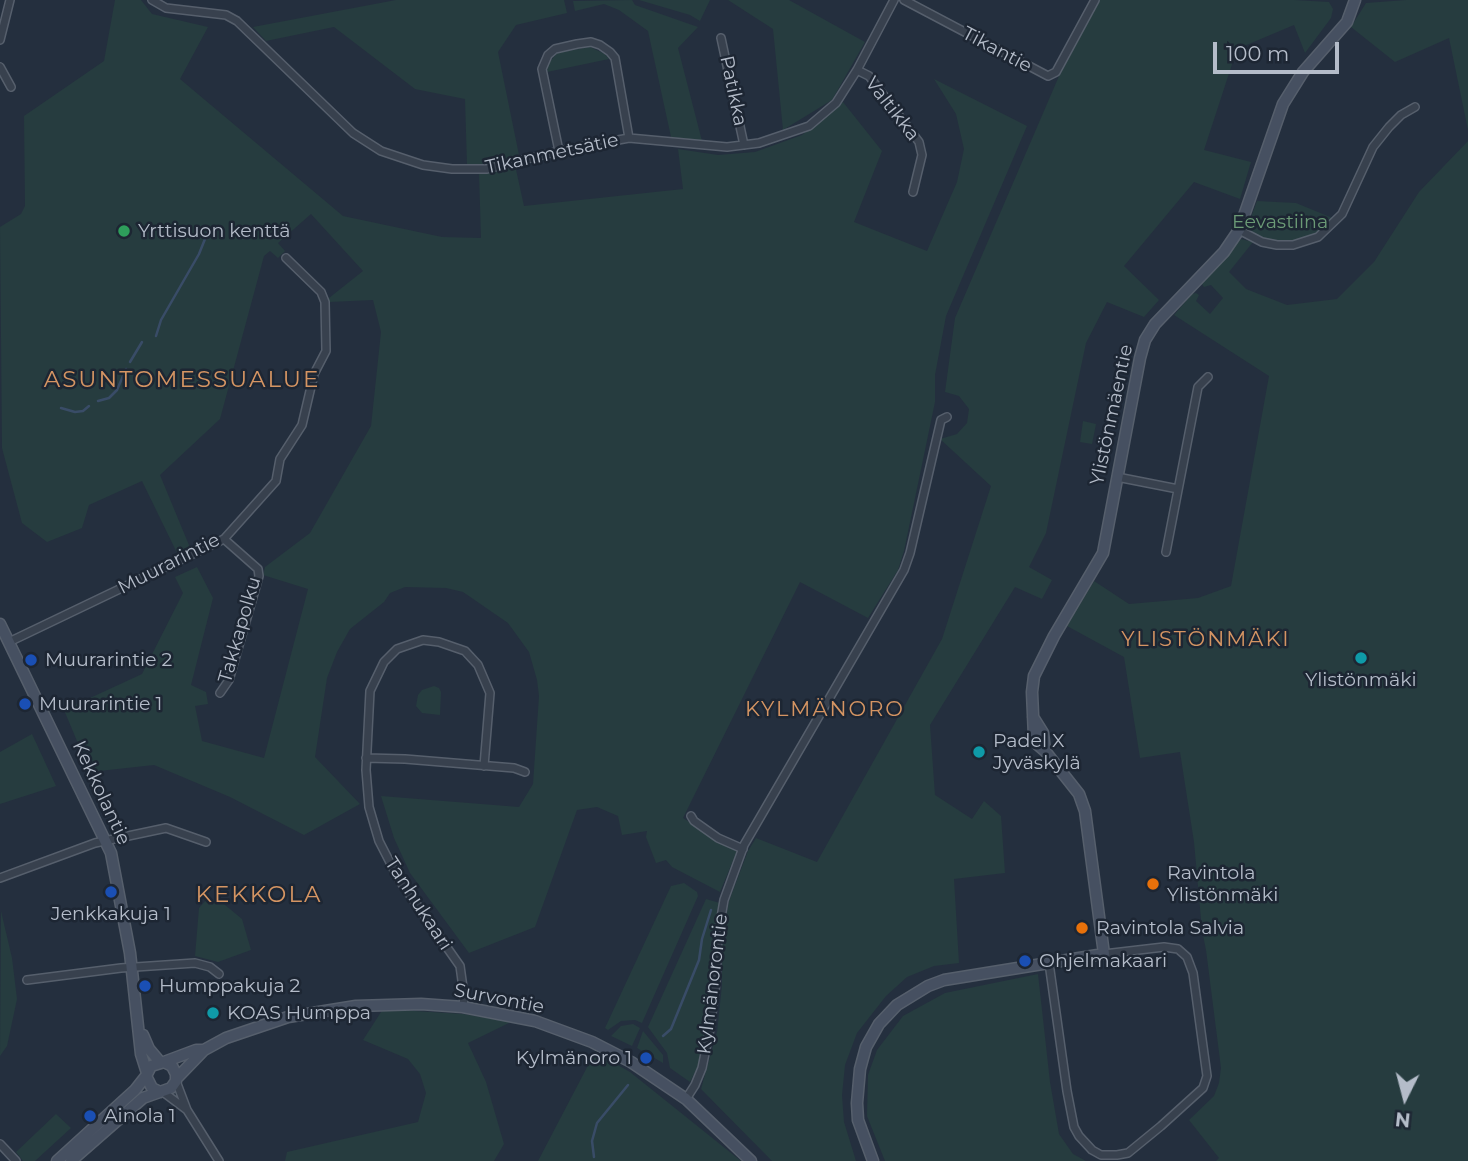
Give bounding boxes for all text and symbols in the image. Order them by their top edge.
street label: Tikantie [958,22,1036,78]
scale bar [1216,28,1342,72]
text: 100 m [1226,41,1289,66]
street label: Patikka [714,54,752,128]
street label: Valtikka [860,72,924,146]
street label: Tikanmetsätie [483,129,621,179]
park label: Eevastiina [1232,211,1328,233]
place label: Yrttisuon kenttä [138,220,291,242]
marker: Yrttisuon kenttä [116,223,132,239]
street label: Ylistönmäentie [1086,342,1138,488]
district label: ASUNTOMESSUALUE [46,366,318,394]
street label: Muurarintie [114,529,224,599]
street label: Takkapolku [214,574,266,686]
district label: YLISTÖNMÄKI [1123,627,1289,653]
place label: Muurarintie 2 [45,649,172,671]
marker: Ylistönmäki [1353,650,1369,666]
marker: Muurarintie 2 [23,652,39,668]
place label: Ylistönmäki [1305,669,1417,691]
place label: Muurarintie 1 [39,693,162,715]
marker: Muurarintie 1 [17,696,33,712]
district label: KYLMÄNORO [746,697,904,723]
place label: Padel X Jyväskylä [993,730,1081,774]
street label: Kekkolantie [67,737,135,849]
marker: Padel X Jyväskylä [971,744,987,760]
street label: Tanhukaari [380,853,456,955]
place label: Ravintola Ylistönmäki [1167,862,1278,906]
marker: Ravintola Ylistönmäki [1145,876,1161,892]
district label: KEKKOLA [196,881,322,909]
marker: Jenkkakuja 1 [103,884,119,900]
place label: Jenkkakuja 1 [51,903,171,925]
street label: Kylmänorontie [693,912,733,1056]
place label: Ravintola Salvia [1096,917,1244,939]
marker: Ravintola Salvia [1074,920,1090,936]
place label: Ohjelmakaari [1039,950,1167,972]
marker: Ohjelmakaari [1017,953,1033,969]
place label: Humppakuja 2 [159,975,300,997]
marker: Humppakuja 2 [137,978,153,994]
street label: Survontie [452,979,546,1019]
place label: KOAS Humppa [227,1002,371,1024]
marker: KOAS Humppa [205,1005,221,1021]
place label: Kylmänoro 1 [516,1047,632,1069]
marker: Kylmänoro 1 [638,1050,654,1066]
north arrow [1370,1063,1440,1133]
place label: Ainola 1 [104,1105,176,1127]
text: N [1394,1107,1412,1132]
marker: Ainola 1 [82,1108,98,1124]

